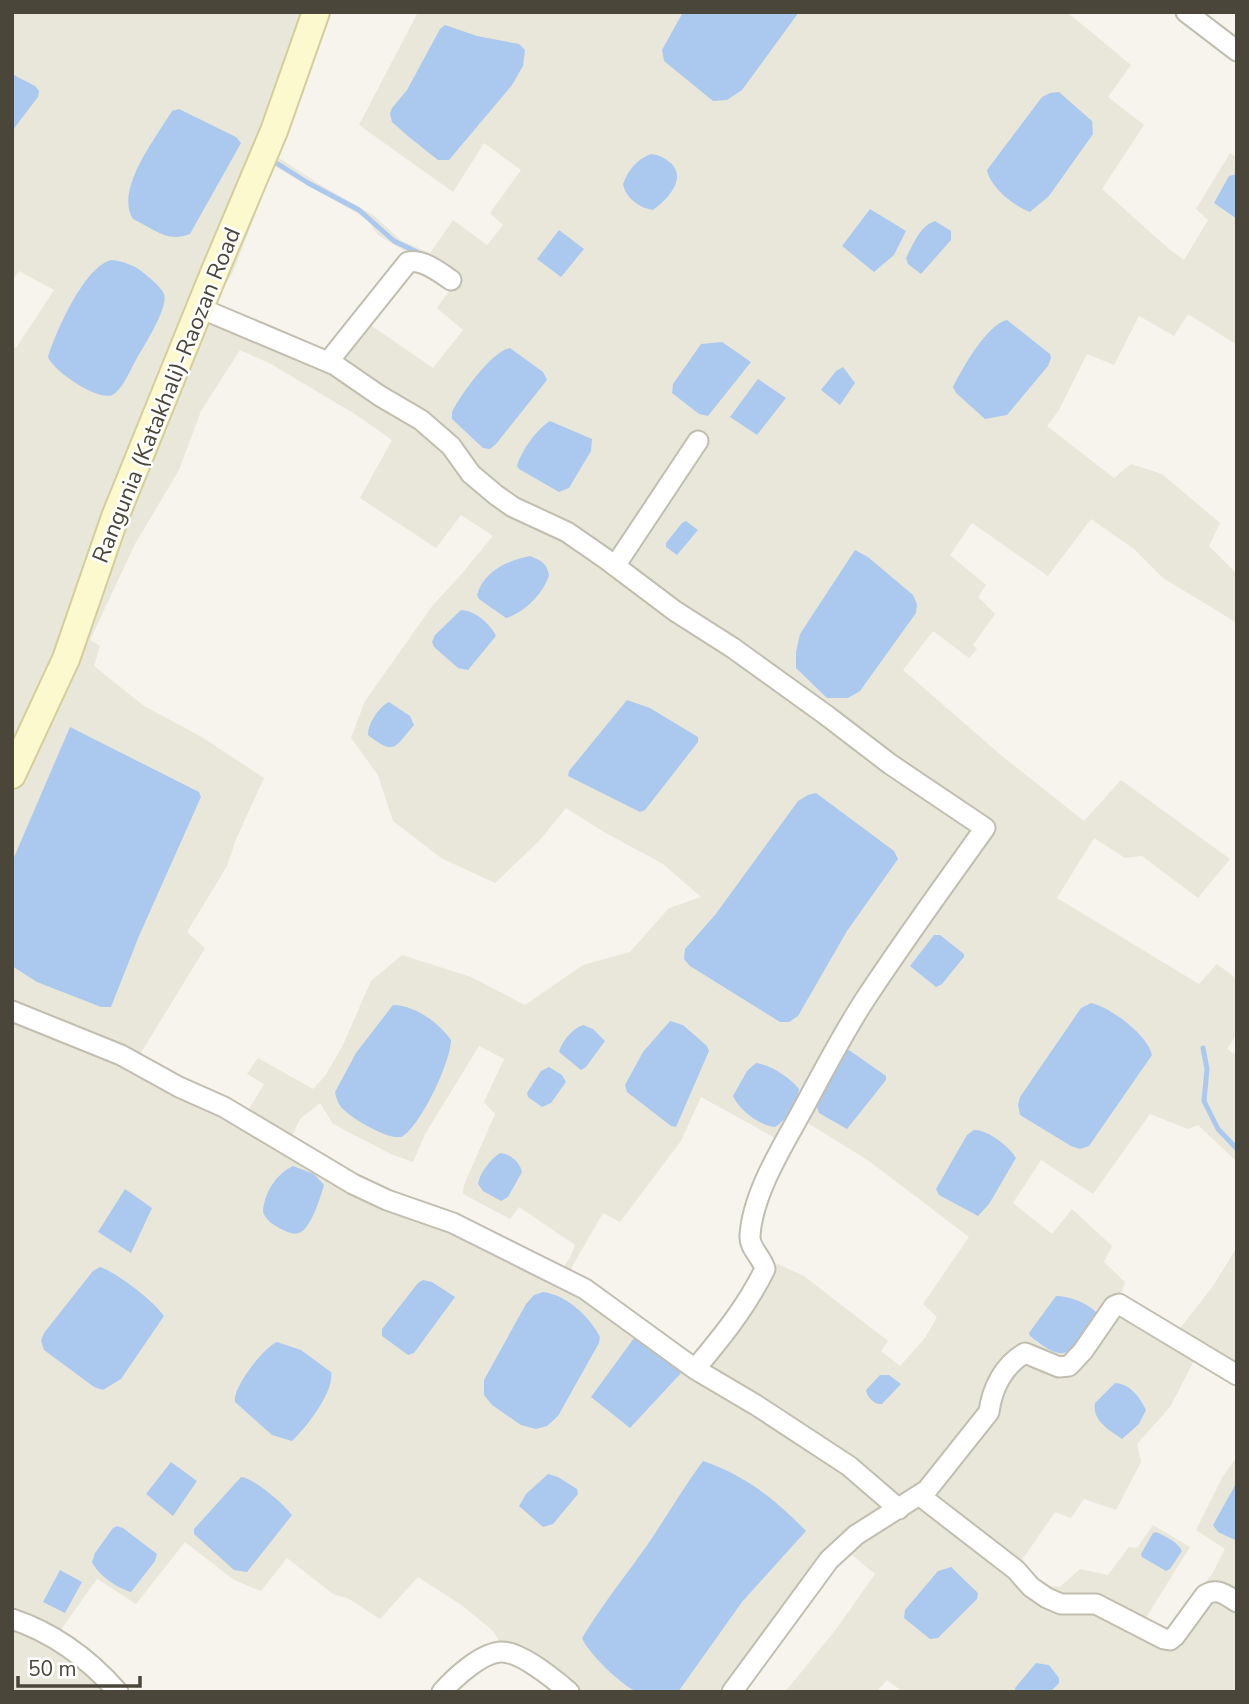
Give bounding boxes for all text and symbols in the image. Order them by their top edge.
street label: Rangunia (Katakhali)-Raozan Road [85,223,248,567]
scale bar [18,1644,140,1688]
text: 50 m [28,1655,77,1683]

